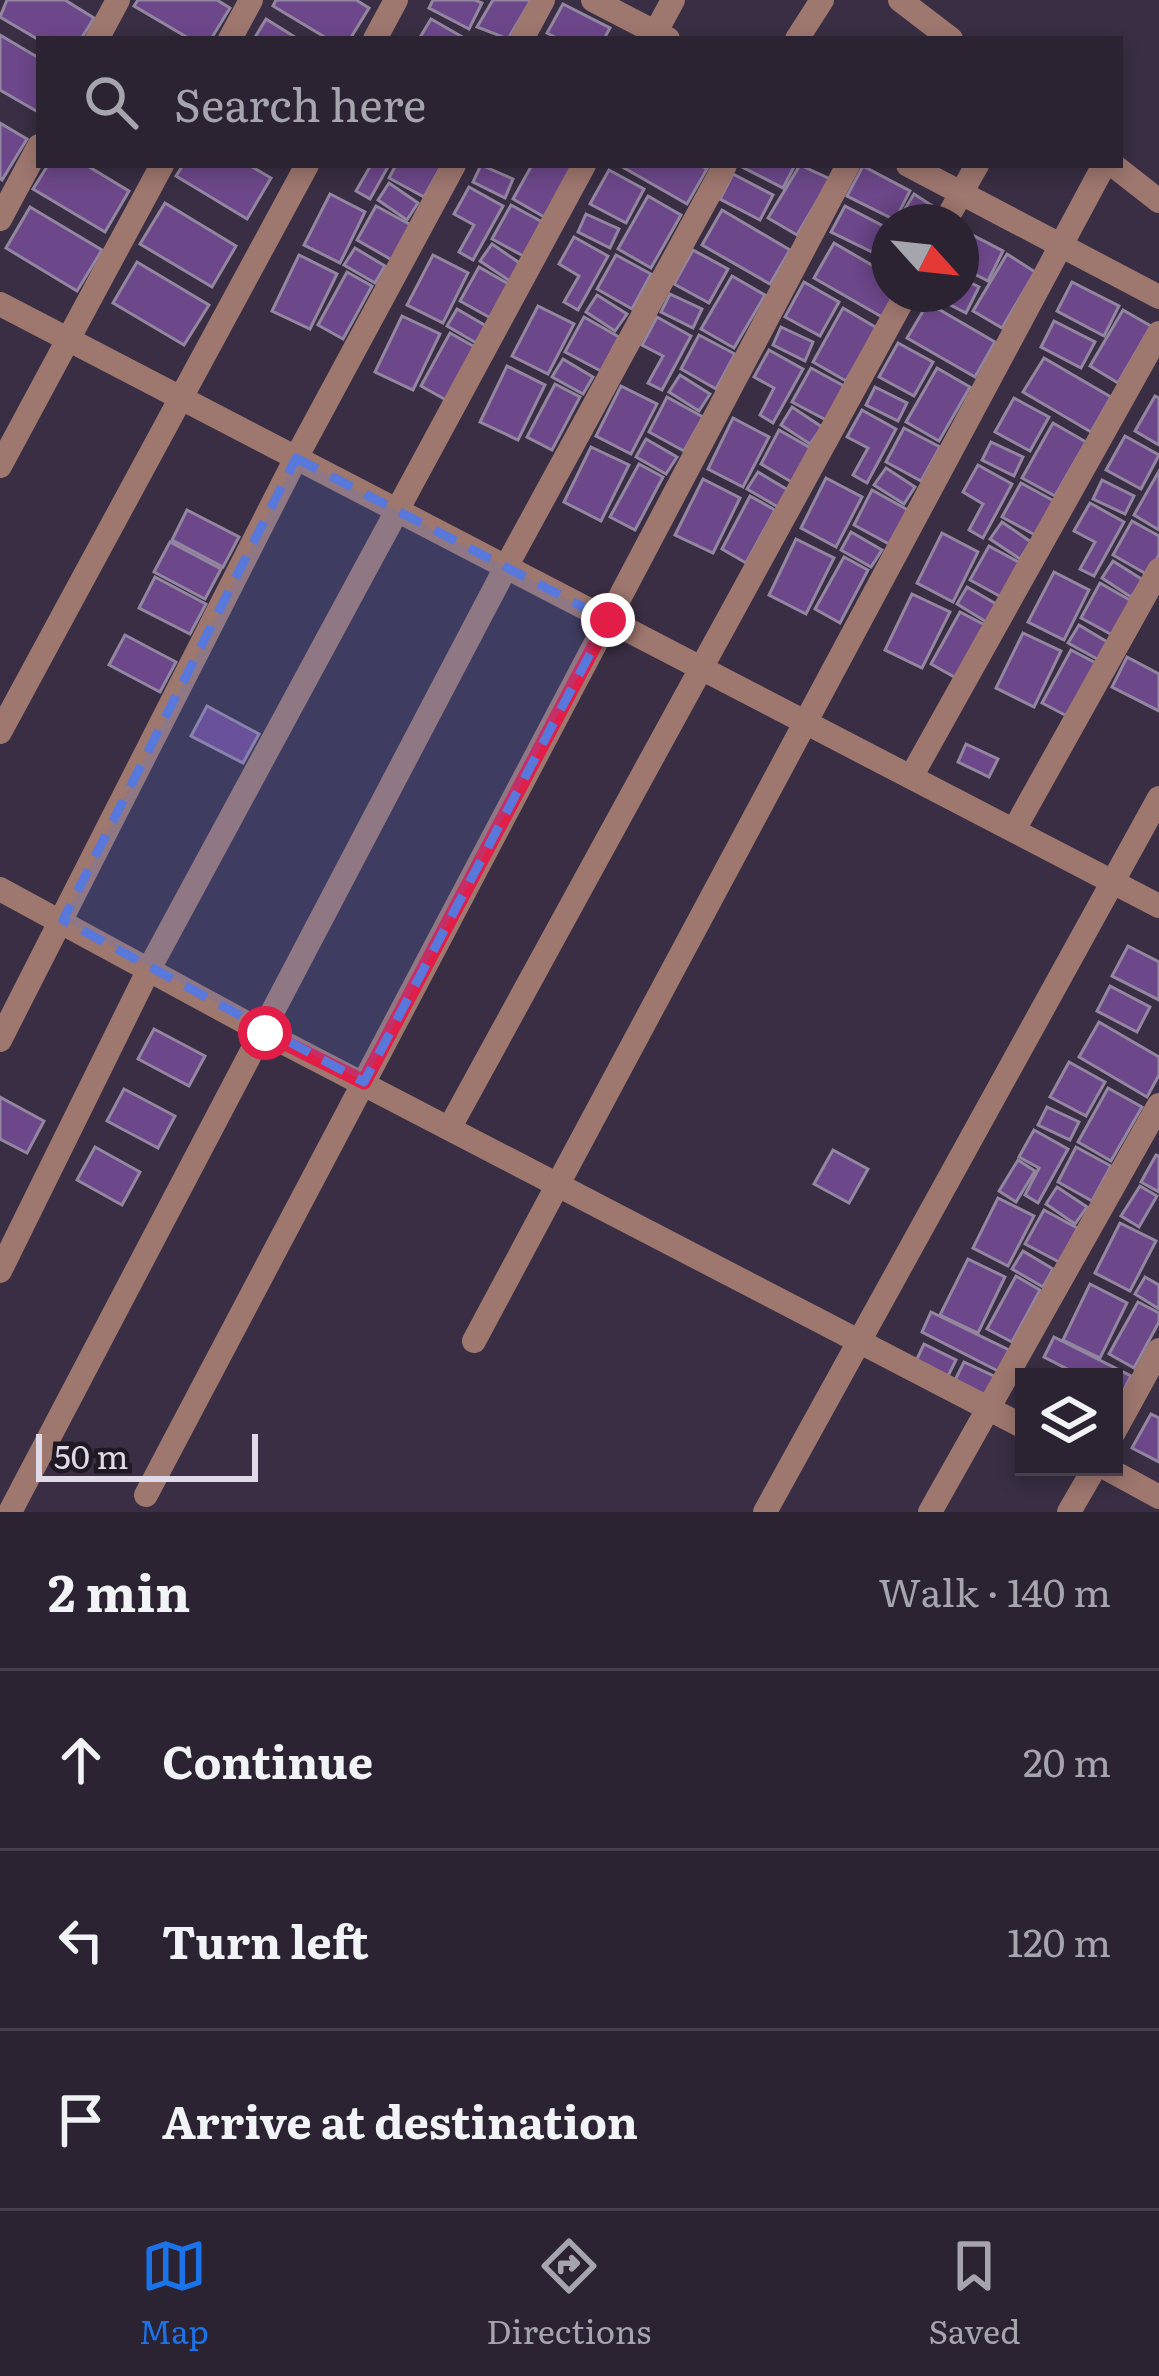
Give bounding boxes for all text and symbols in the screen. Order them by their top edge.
search box [36,36,1123,168]
icon: search [78,69,144,135]
text: Search here [174,69,426,136]
north arrow [871,204,979,312]
route end [581,593,635,647]
route start [238,1006,292,1060]
map controls [1015,1368,1123,1476]
button: layers [1015,1368,1123,1476]
scale bar [36,1428,258,1481]
text: 50 m [54,1430,128,1479]
text: 2 min [48,1552,191,1628]
text: Walk · 140 m [879,1561,1111,1619]
text: Continue [162,1726,373,1793]
icon: ahead [48,1727,114,1793]
text: 20 m [1023,1731,1111,1789]
text: Turn left [162,1906,369,1973]
icon: left [48,1907,114,1973]
text: 120 m [1007,1911,1111,1969]
text: Arrive at destination [162,2086,638,2153]
icon: arrive [48,2087,114,2153]
tab: Map [139,2233,209,2354]
tab: Directions [486,2233,651,2354]
tab: Saved [928,2233,1020,2354]

